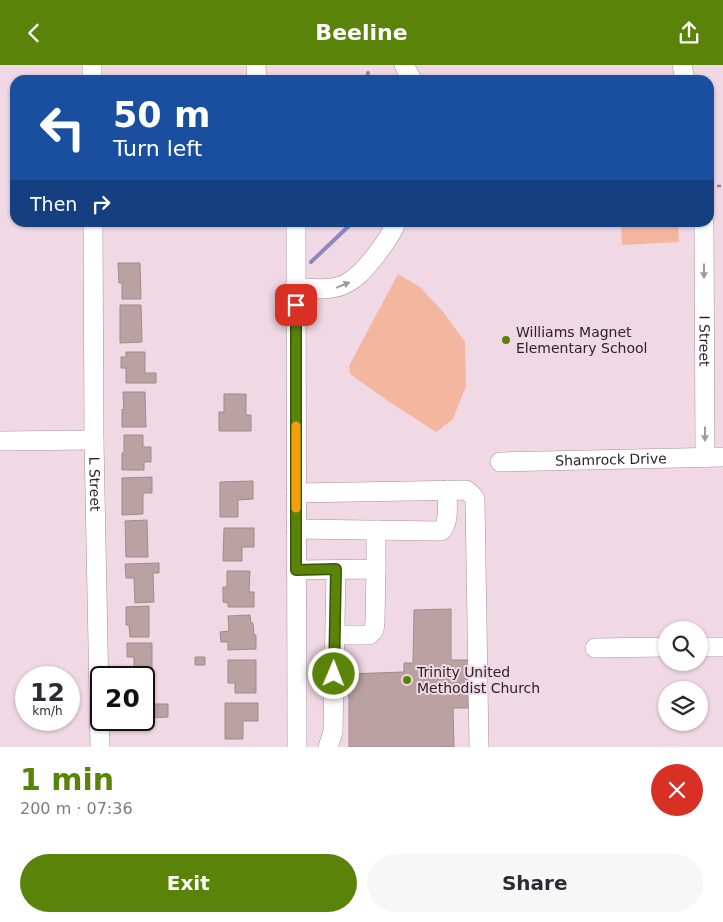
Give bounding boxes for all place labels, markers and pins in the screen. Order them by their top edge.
pin [275,284,317,326]
place label: Williams Magnet Elementary School [516,324,648,356]
marker: Williams Magnet Elementary School [500,334,512,346]
place label: Trinity United Methodist Church [416,664,540,696]
marker: Trinity United Methodist Church [401,674,413,686]

